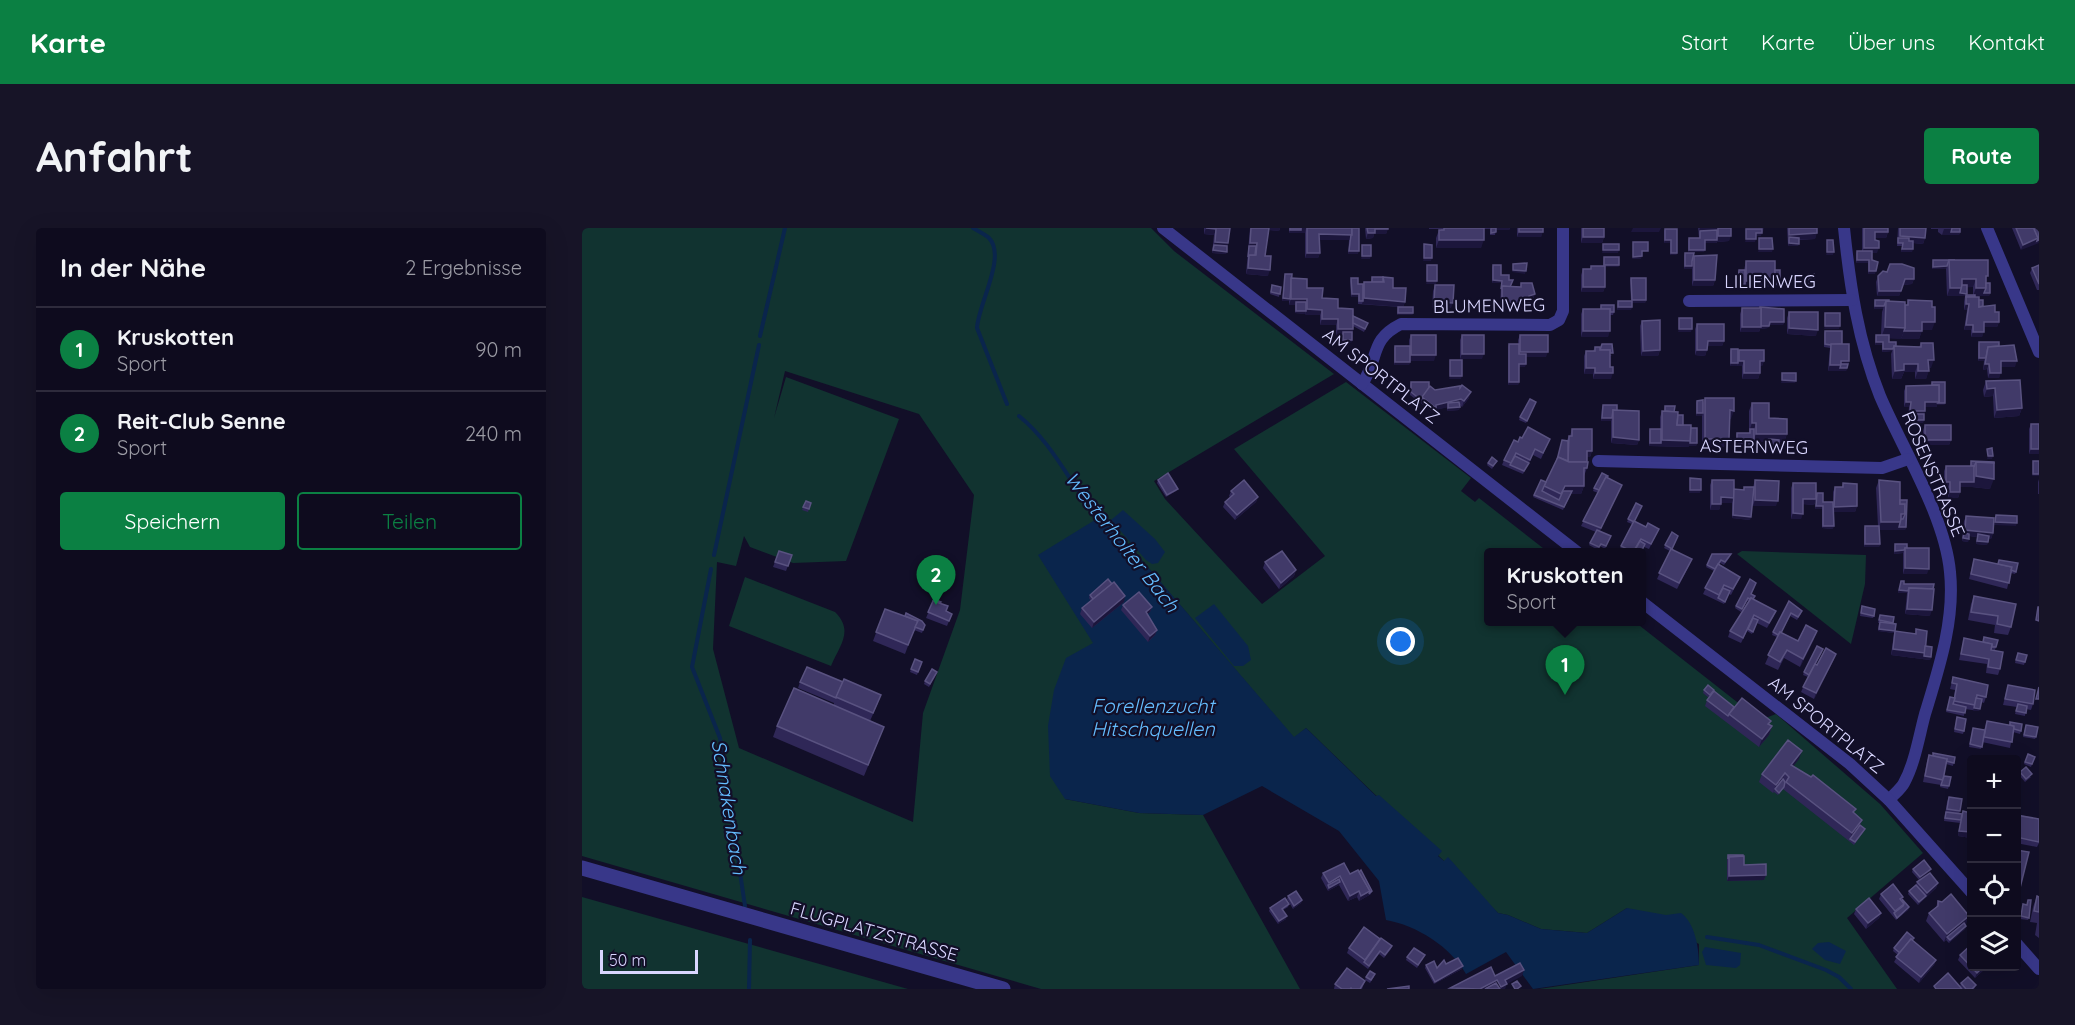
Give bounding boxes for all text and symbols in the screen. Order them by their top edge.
text: Karte [30,25,106,60]
text: Start [1681,29,1728,55]
text: Karte [1761,29,1815,55]
text: Über uns [1848,29,1935,55]
text: Kontakt [1968,29,2045,55]
button: Route [1924,128,2039,184]
text: Anfahrt [36,130,193,183]
text: In der Nähe [60,251,206,284]
text: 2 Ergebnisse [405,255,522,280]
street label: LILIENWEG [1724,270,1816,293]
street label: BLUMENWEG [1433,293,1545,318]
text: Kruskotten [117,323,234,351]
street label: AM SPORTPLATZ [1318,323,1444,428]
text: 1 [76,337,83,362]
text: 90 m [475,337,522,362]
text: Sport [117,351,167,376]
text: Reit-Club Senne [117,407,286,435]
street label: ROSENSTRASSE [1897,408,1970,540]
text: 2 [74,421,85,446]
text: 240 m [465,421,522,446]
street label: ASTERNWEG [1700,434,1808,459]
text: Sport [117,435,167,460]
water label: Westerholter Bach [1060,466,1185,617]
button: Speichern [60,492,285,550]
button: Teilen [297,492,522,550]
popup [1484,548,1646,626]
pin: 2 [916,556,956,605]
text: Kruskotten [1506,561,1624,589]
text: Sport [1506,589,1556,614]
your location [1386,627,1415,656]
pin: 1 [1546,646,1584,695]
street label: AM SPORTPLATZ [1764,671,1889,778]
water label: Forellenzucht Hitschquellen [1091,693,1217,741]
water label: Schnakenbach [707,738,753,877]
map controls [1967,755,2021,971]
button: + [1967,755,2021,809]
button: − [1967,809,2021,863]
button: locate [1967,863,2021,917]
street label: FLUGPLATZSTRASSE [788,897,961,966]
button: layers [1967,917,2021,971]
scale bar [600,947,698,974]
text: 50 m [609,950,646,970]

